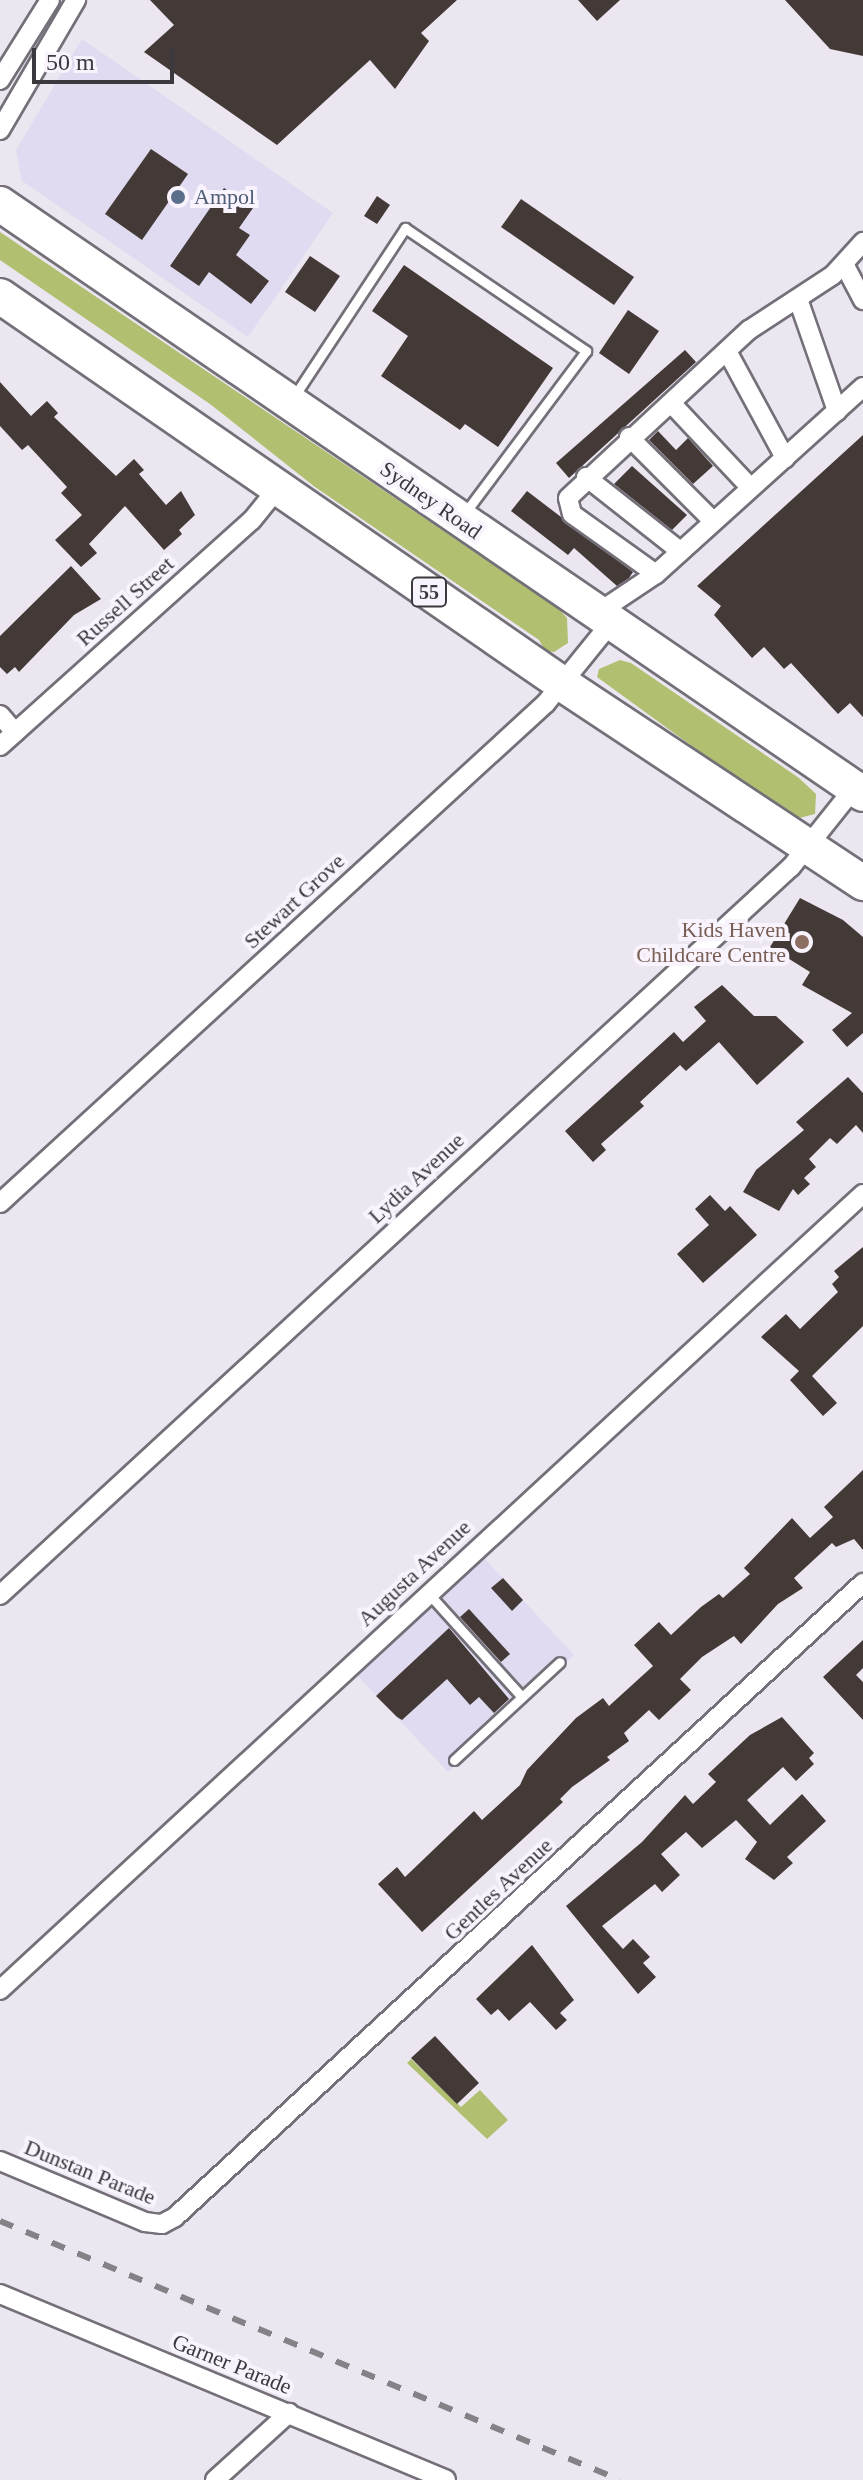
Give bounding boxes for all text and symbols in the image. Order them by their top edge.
scale bar [36,32,178,82]
text: 50 m [46,49,95,75]
place label: Ampol [194,184,255,210]
marker: Ampol [169,188,187,206]
street label: Sydney Road [375,455,487,545]
street label: Russell Street [71,551,179,651]
road number: 55 [411,576,447,608]
street label: Stewart Grove [238,848,350,954]
place label: Kids Haven Childcare Centre [636,916,786,968]
marker: Kids Haven Childcare Centre [793,933,811,951]
street label: Lydia Avenue [362,1127,470,1229]
street label: Augusta Avenue [352,1514,476,1632]
street label: Gentles Avenue [438,1832,558,1946]
street label: Dunstan Parade [21,2134,159,2210]
street label: Garner Parade [168,2328,296,2400]

